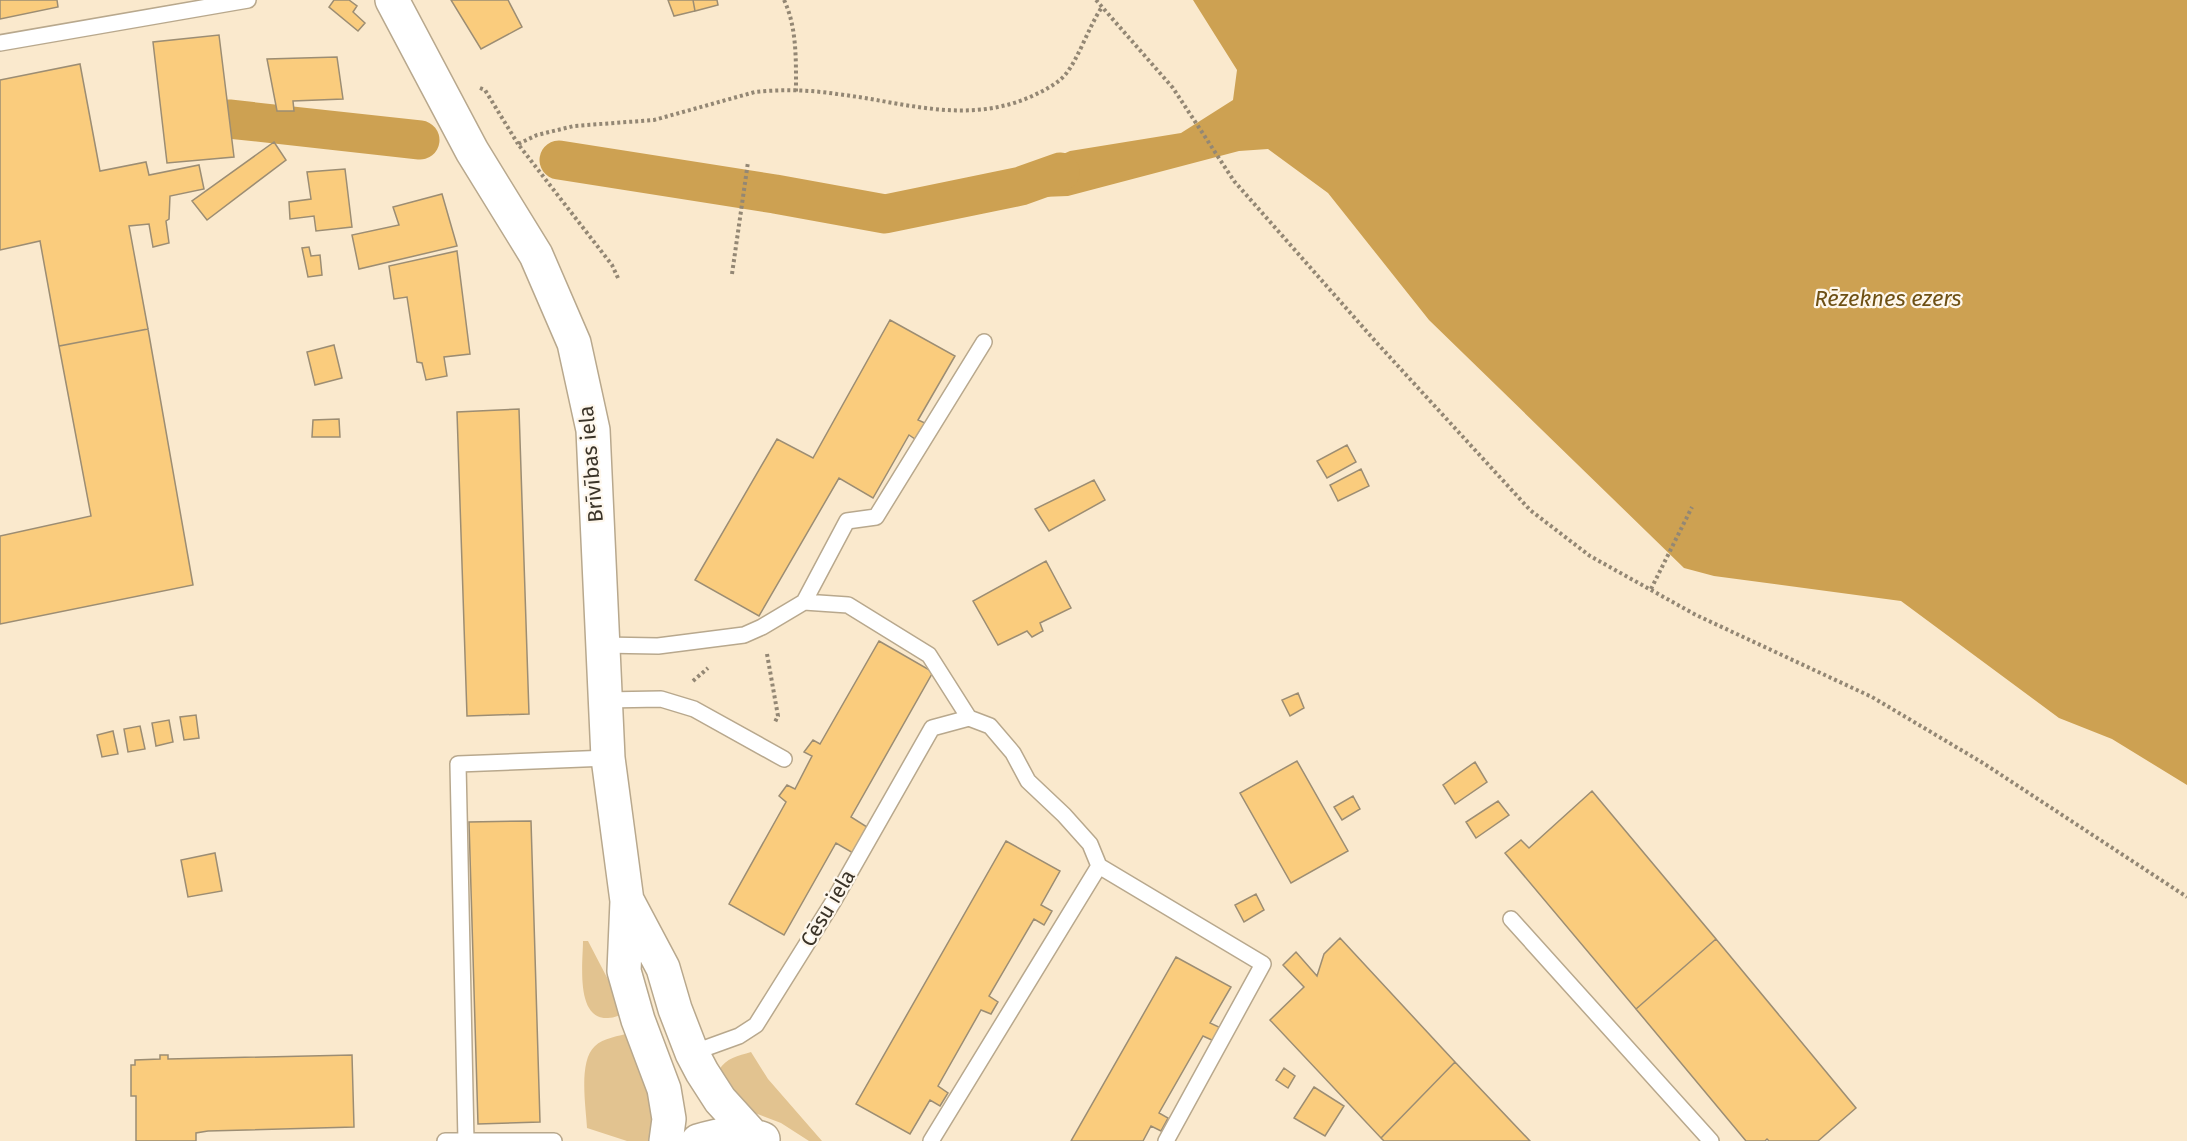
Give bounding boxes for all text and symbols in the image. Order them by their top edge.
water label: Rēzeknes ezers [1815,285,1961,312]
street label: Brīvības iela [573,405,609,523]
street label: Cēsu iela [795,865,861,951]

